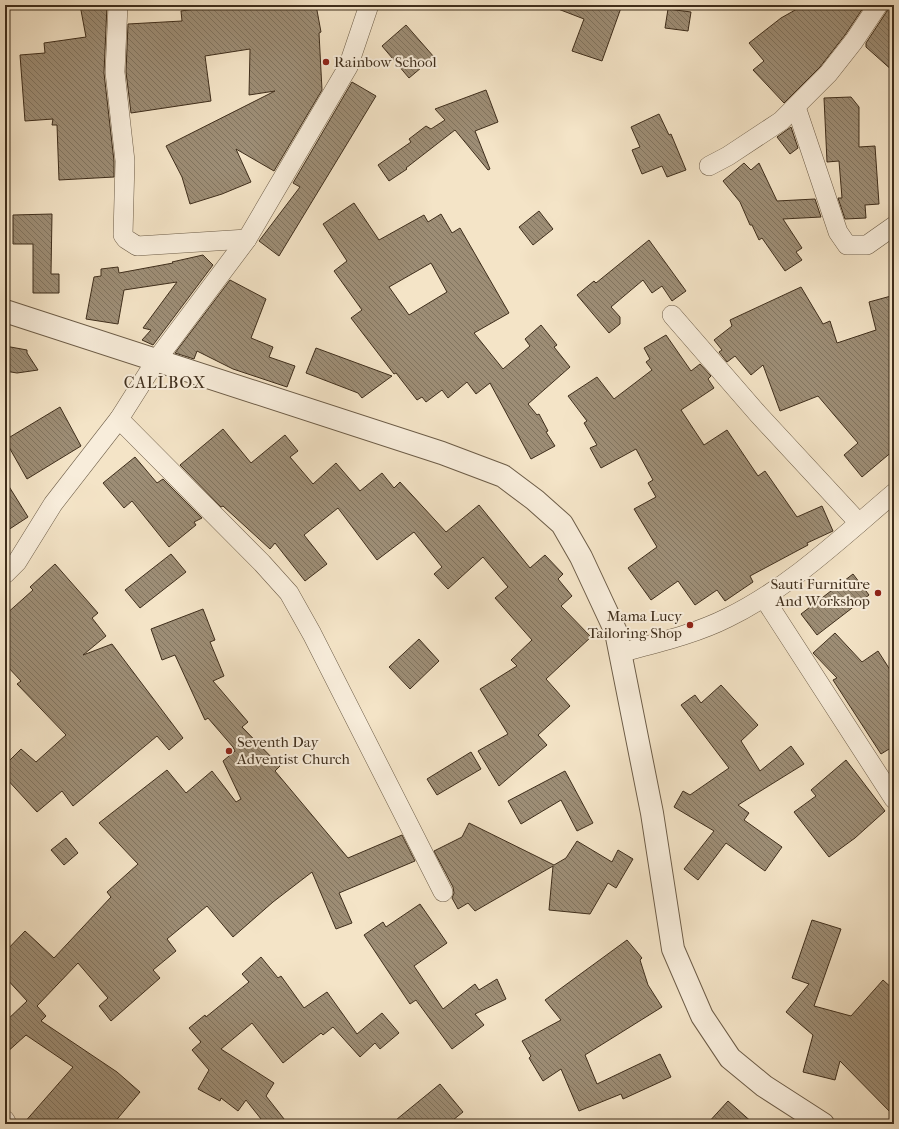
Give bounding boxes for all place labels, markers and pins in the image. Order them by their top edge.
place label: Rainbow School [334,53,437,71]
marker: Rainbow School [321,57,331,67]
place label: Sauti Furniture And Workshop [770,575,871,610]
marker: Sauti Furniture And Workshop [873,588,883,598]
place label: Mama Lucy Tailoring Shop [588,607,683,642]
marker: Mama Lucy Tailoring Shop [685,620,695,630]
place label: Seventh Day Adventist Church [236,733,351,768]
marker: Seventh Day Adventist Church [224,746,234,756]

